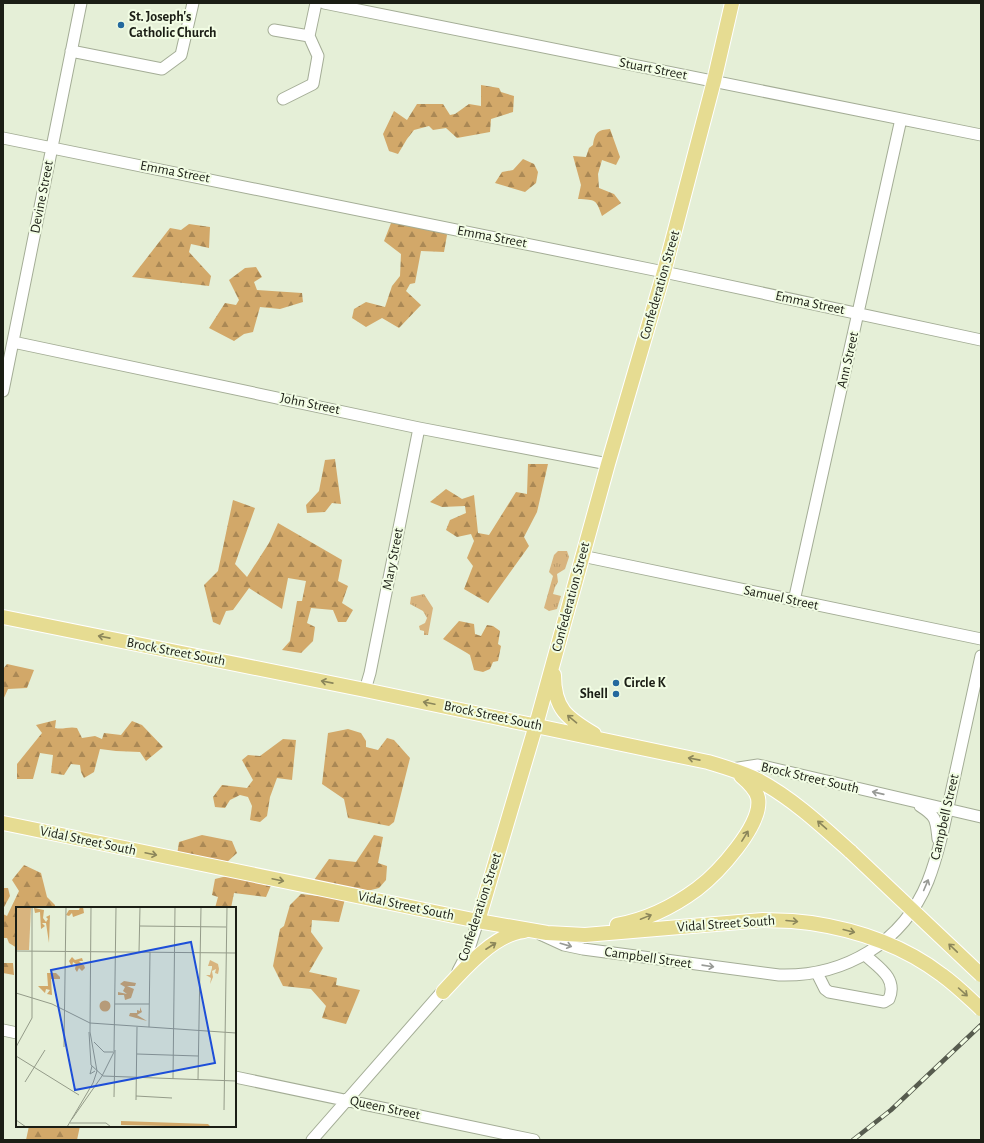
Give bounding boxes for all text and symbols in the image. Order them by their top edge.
place label: St. Joseph's Catholic Church [129,10,217,40]
marker: St. Joseph's Catholic Church [116,20,126,30]
street label: Stuart Street [618,56,689,83]
street label: Emma Street [139,158,212,186]
street label: Devine Street [28,159,56,235]
street label: Emma Street [456,223,529,251]
street label: Confederation Street [638,228,682,341]
street label: Emma Street [774,289,847,317]
street label: Ann Street [835,330,861,390]
street label: John Street [279,391,342,417]
street label: Mary Street [380,526,406,591]
street label: Confederation Street [550,540,593,653]
street label: Samuel Street [742,583,820,613]
one-way arrow [97,633,110,641]
street label: Brock Street South [125,636,227,668]
place label: Circle K [624,676,667,690]
one-way arrow [321,678,334,686]
marker: Circle K [611,678,621,688]
place label: Shell [580,687,608,701]
marker: Shell [611,689,621,699]
one-way arrow [423,699,436,707]
street label: Brock Street South [443,699,543,733]
one-way arrow [567,715,577,724]
one-way arrow [688,755,701,763]
street label: Brock Street South [760,760,860,796]
street label: Campbell Street [928,772,962,861]
one-way arrow [872,789,885,797]
one-way arrow [817,821,827,830]
street label: Vidal Street South [39,824,137,858]
one-way arrow [741,831,749,842]
one-way arrow [144,850,157,858]
street label: Confederation Street [456,851,504,963]
one-way arrow [271,877,284,885]
one-way arrow [923,879,931,891]
street label: Vidal Street South [357,889,455,923]
inset map [16,907,236,1127]
one-way arrow [640,912,652,920]
street label: Vidal Street South [677,914,775,934]
one-way arrow [785,918,798,925]
one-way arrow [843,928,856,936]
one-way arrow [485,942,497,950]
one-way arrow [559,942,572,949]
one-way arrow [948,943,958,953]
street label: Campbell Street [604,945,693,971]
one-way arrow [701,962,714,970]
one-way arrow [957,987,967,996]
street label: Queen Street [349,1094,422,1122]

